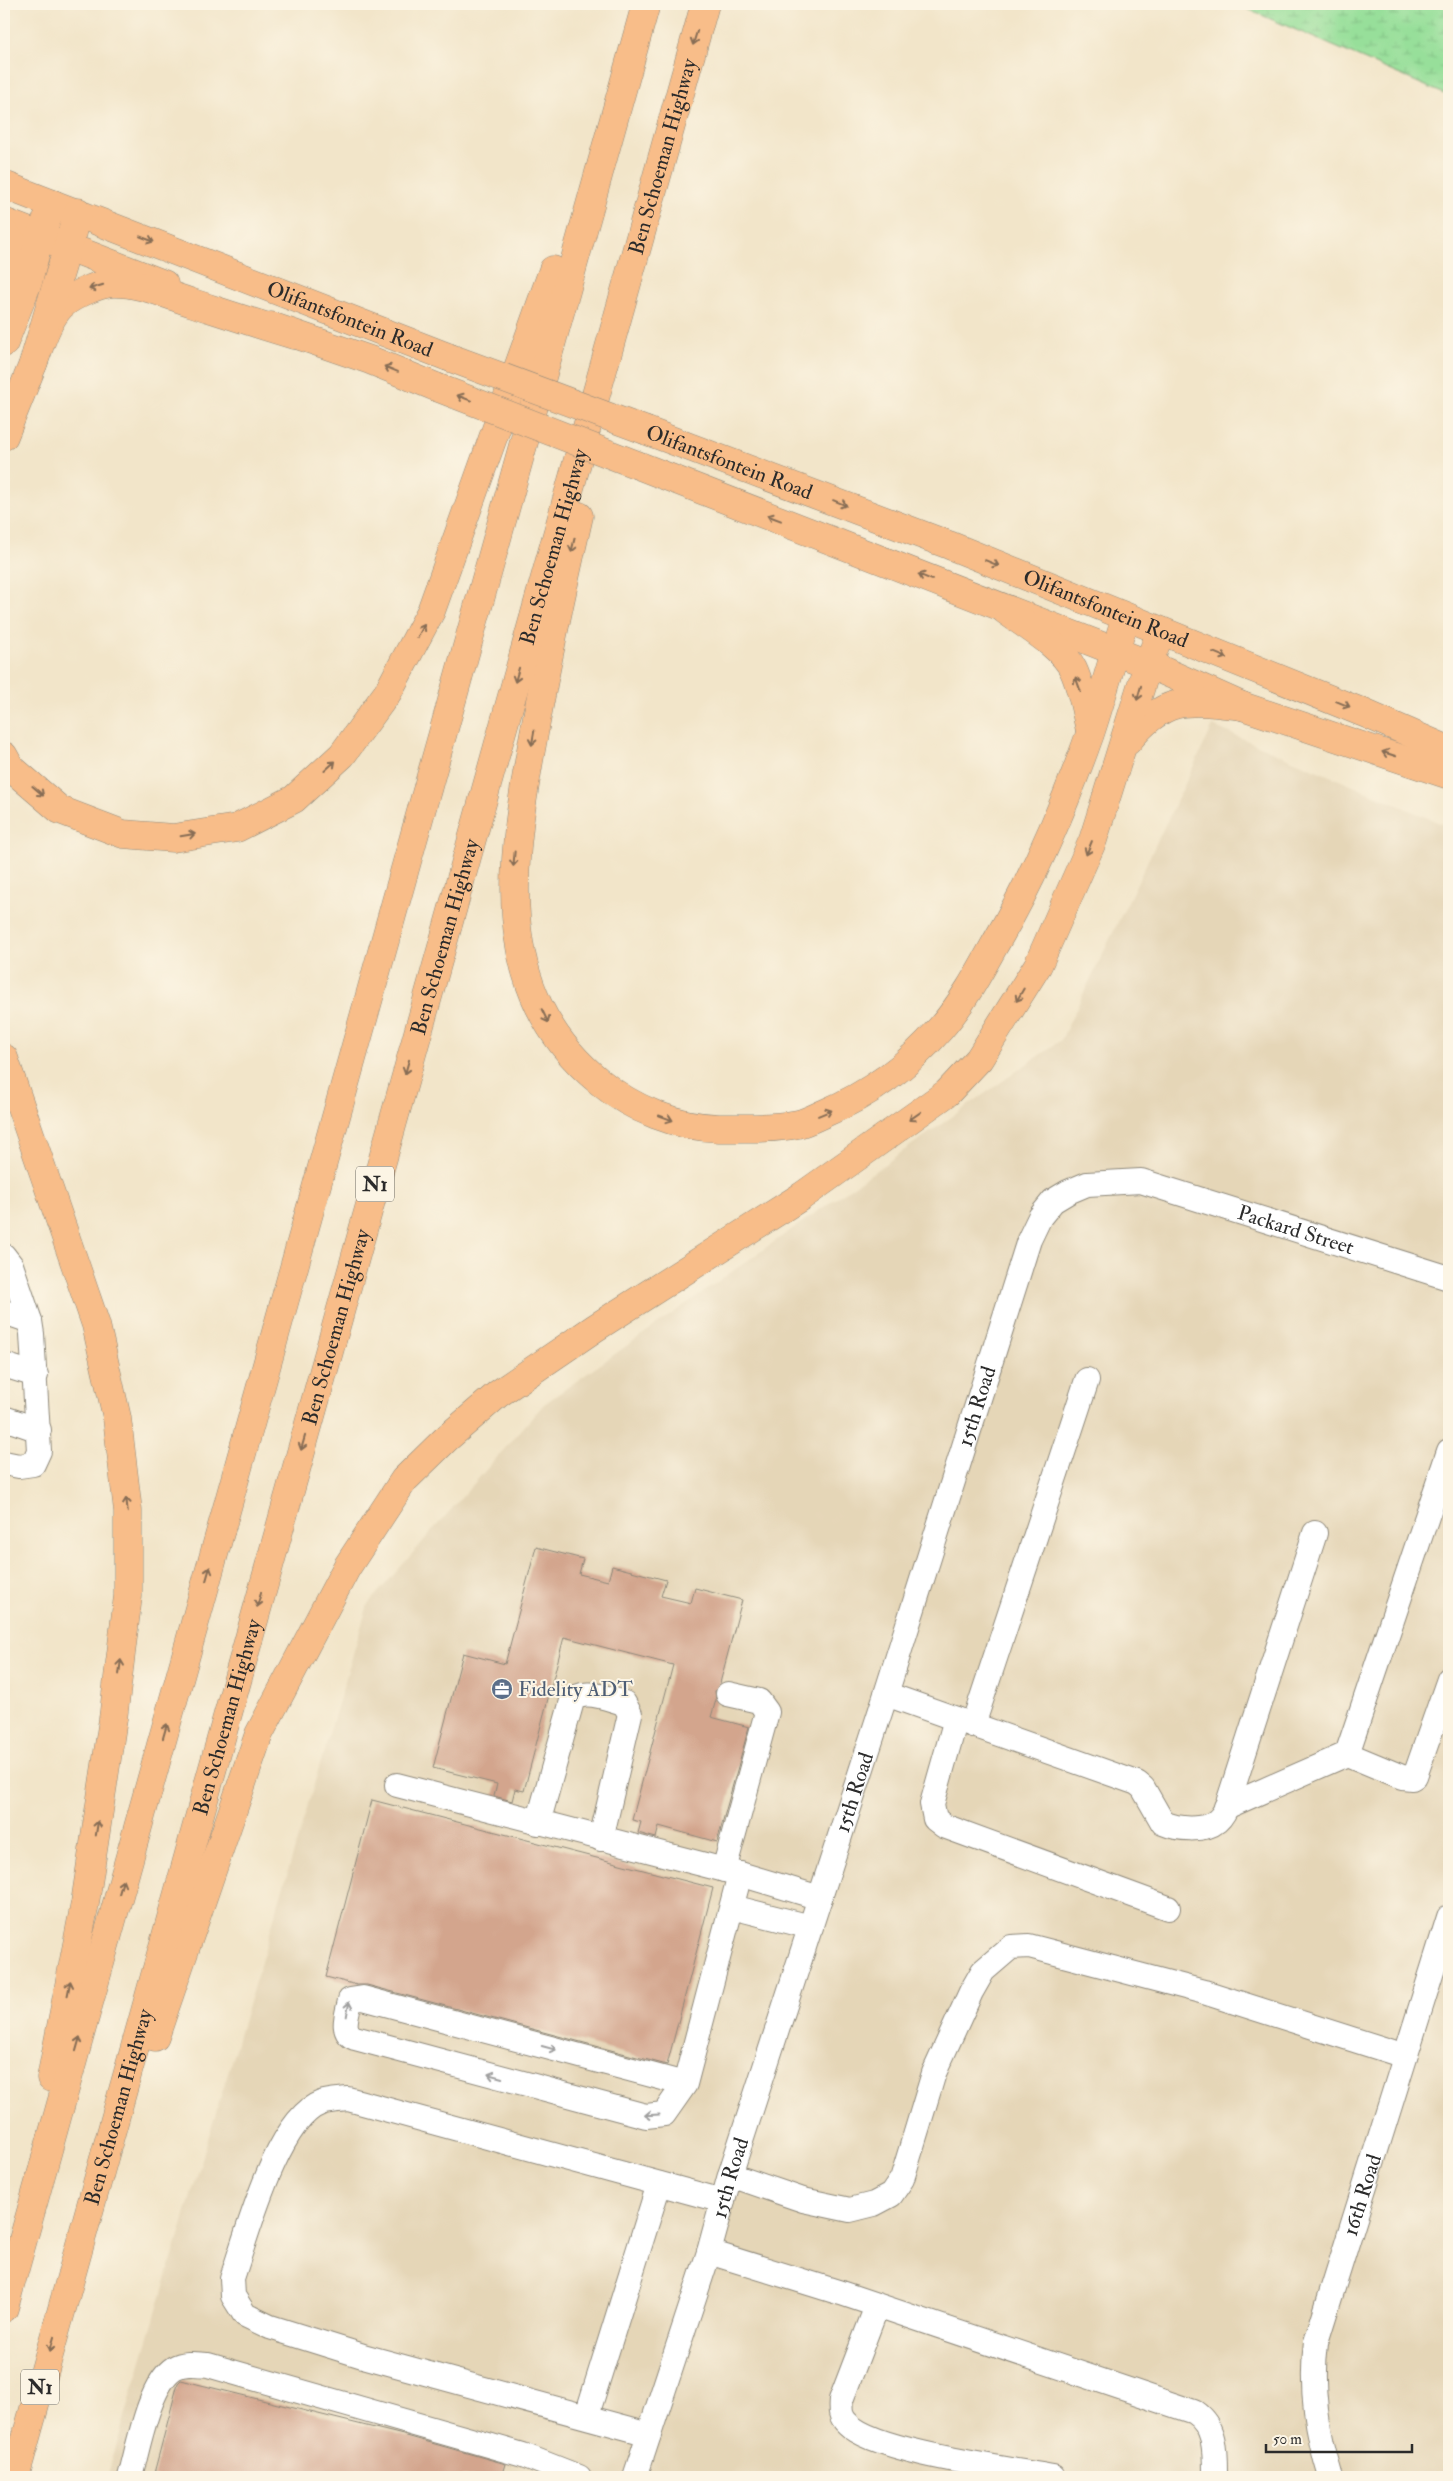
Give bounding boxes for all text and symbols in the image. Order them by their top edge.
one-way arrow [689,29,699,45]
street label: Ben Schoeman Highway [623,55,703,258]
one-way arrow [139,235,155,244]
street label: Olifantsfontein Road [263,275,437,364]
one-way arrow [89,283,105,293]
one-way arrow [384,363,399,373]
one-way arrow [457,392,472,402]
street label: Olifantsfontein Road [642,419,817,506]
street label: Ben Schoeman Highway [514,445,594,648]
one-way arrow [832,499,848,508]
one-way arrow [767,512,782,522]
one-way arrow [568,536,577,552]
one-way arrow [984,558,999,568]
street label: Olifantsfontein Road [1019,563,1193,655]
one-way arrow [918,572,933,582]
one-way arrow [416,624,426,639]
one-way arrow [1212,650,1227,660]
one-way arrow [511,666,521,682]
one-way arrow [1073,677,1082,692]
one-way arrow [1134,685,1144,701]
one-way arrow [1335,700,1350,709]
one-way arrow [527,730,537,746]
one-way arrow [1381,749,1397,759]
one-way arrow [324,760,337,771]
one-way arrow [31,785,44,797]
one-way arrow [180,830,196,840]
street label: Ben Schoeman Highway [405,835,486,1038]
one-way arrow [1084,840,1094,855]
one-way arrow [510,851,519,867]
one-way arrow [1015,987,1025,1001]
one-way arrow [541,1008,550,1023]
one-way arrow [402,1059,412,1075]
one-way arrow [817,1108,832,1117]
one-way arrow [908,1111,922,1121]
one-way arrow [658,1114,673,1123]
road number: N1 [356,1166,394,1202]
street label: Packard Street [1234,1199,1357,1261]
street label: Ben Schoeman Highway [296,1225,377,1428]
street label: 15th Road [952,1362,1003,1450]
one-way arrow [298,1435,307,1451]
one-way arrow [122,1497,132,1513]
one-way arrow [204,1567,213,1583]
one-way arrow [254,1591,264,1607]
street label: Ben Schoeman Highway [187,1615,268,1818]
one-way arrow [115,1659,125,1675]
place label: Fidelity ADT [518,1676,633,1703]
office icon: Fidelity ADT [490,1677,514,1701]
one-way arrow [160,1723,170,1739]
street label: 15th Road [829,1748,880,1836]
one-way arrow [92,1820,102,1836]
one-way arrow [117,1880,126,1896]
one-way arrow [64,1980,74,1996]
one-way arrow [344,2001,354,2017]
street label: Ben Schoeman Highway [78,2005,159,2208]
one-way arrow [73,2036,83,2052]
one-way arrow [541,2044,557,2053]
one-way arrow [487,2071,503,2080]
one-way arrow [645,2111,661,2120]
street label: 15th Road [706,2133,755,2221]
street label: 16th Road [1337,2150,1388,2239]
one-way arrow [47,2335,56,2351]
road number: N1 [21,2370,59,2404]
scale bar [1266,2421,1412,2453]
text: 50 m [1273,2430,1302,2449]

